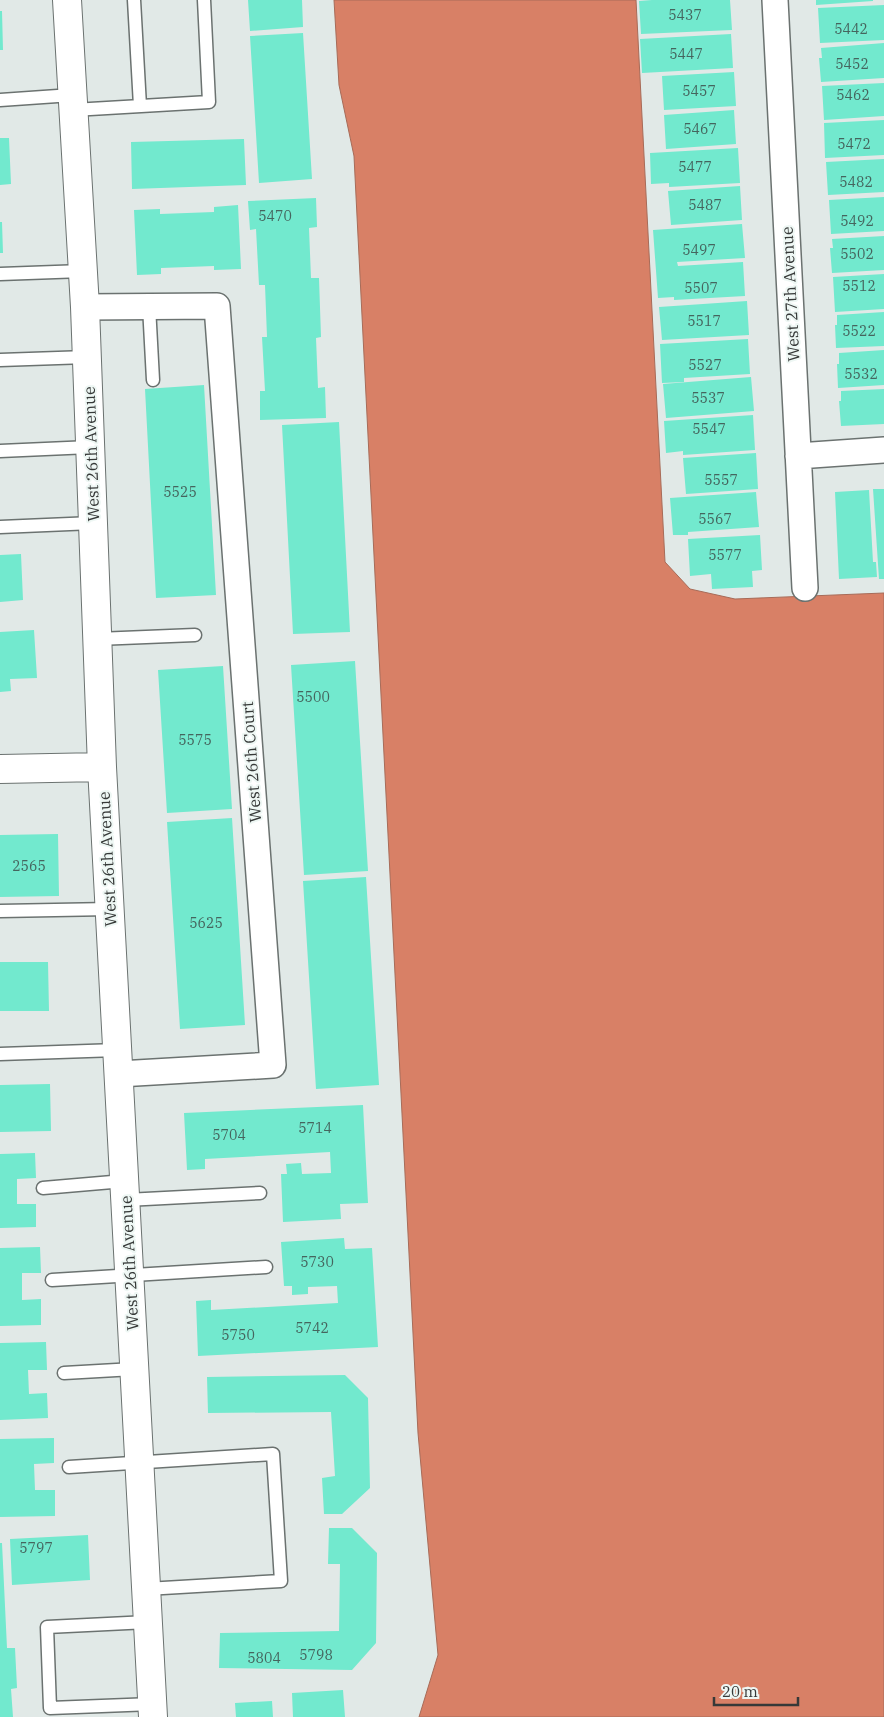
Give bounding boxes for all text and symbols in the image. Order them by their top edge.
house number: 5437 [668,6,702,24]
house number: 5442 [834,20,868,38]
house number: 5447 [669,45,703,63]
house number: 5452 [835,55,869,73]
house number: 5457 [682,82,716,100]
house number: 5462 [836,86,870,104]
house number: 5467 [683,120,717,138]
house number: 5472 [837,135,871,153]
house number: 5477 [678,158,712,176]
house number: 5482 [839,173,873,191]
house number: 5487 [688,196,722,214]
house number: 5470 [258,207,292,225]
house number: 5492 [840,212,874,230]
street label: West 27th Avenue [776,226,804,362]
house number: 5497 [682,241,716,259]
house number: 5502 [840,245,874,263]
house number: 5512 [842,277,876,295]
house number: 5507 [684,279,718,297]
house number: 5517 [687,312,721,330]
house number: 5522 [842,322,876,340]
house number: 5527 [688,356,722,374]
house number: 5532 [844,365,878,383]
street label: West 26th Avenue [79,386,103,522]
house number: 5537 [691,389,725,407]
house number: 5547 [692,420,726,438]
house number: 5557 [704,471,738,489]
house number: 5525 [163,483,197,501]
house number: 5567 [698,510,732,528]
house number: 5577 [708,546,742,564]
house number: 5500 [296,688,330,706]
street label: West 26th Court [237,701,265,823]
house number: 5575 [178,731,212,749]
street label: West 26th Avenue [93,791,121,927]
house number: 2565 [12,857,46,875]
house number: 5625 [189,914,223,932]
house number: 5714 [298,1119,332,1137]
house number: 5704 [212,1126,246,1144]
street label: West 26th Avenue [115,1195,143,1331]
house number: 5730 [300,1253,334,1271]
house number: 5742 [295,1319,329,1337]
house number: 5750 [221,1326,255,1344]
house number: 5797 [19,1539,53,1557]
house number: 5798 [299,1646,333,1664]
house number: 5804 [247,1649,281,1667]
scale bar [714,1674,798,1706]
text: 20 m [722,1682,758,1701]

